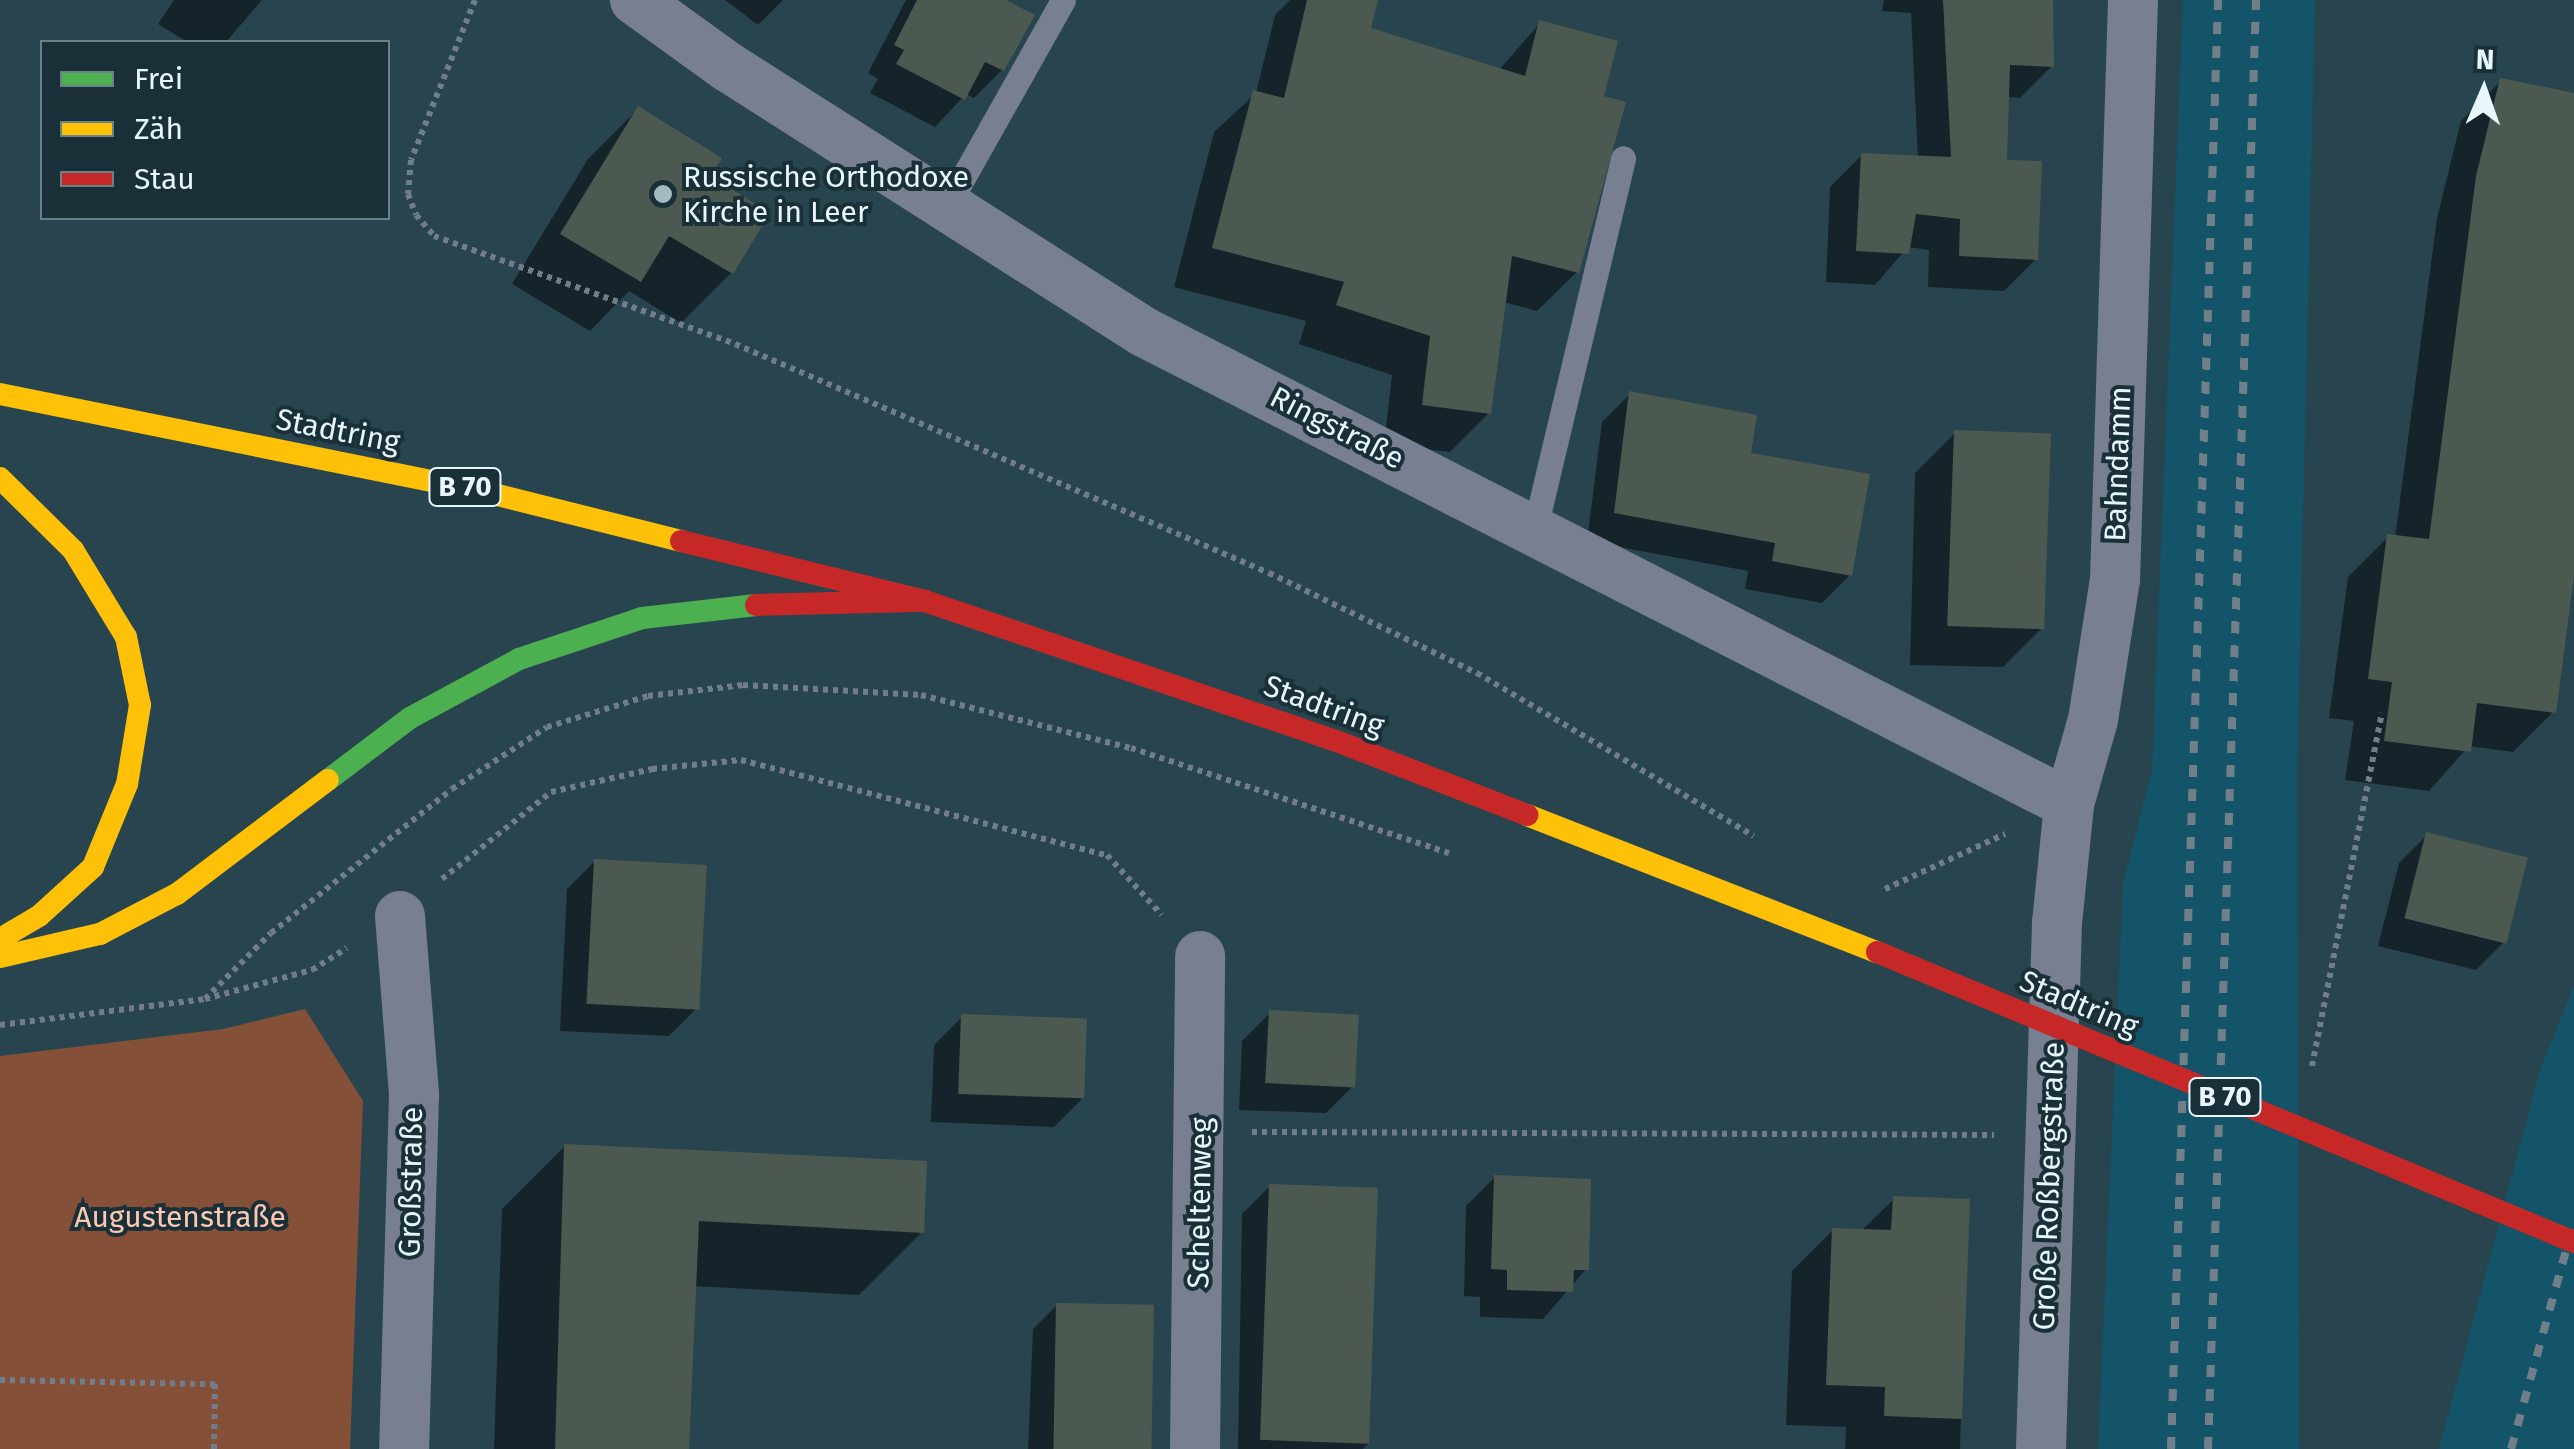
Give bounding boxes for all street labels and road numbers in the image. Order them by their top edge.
street label: Ringstraße [1264,379,1410,477]
street label: Bahndamm [2097,386,2139,542]
street label: Stadtring [273,401,403,461]
road number: B 70 [428,464,502,510]
street label: Stadtring [1259,668,1389,744]
street label: Stadtring [2014,963,2144,1045]
street label: Große Roßbergstraße [2026,1041,2072,1331]
road number: B 70 [2188,1074,2262,1120]
street label: Großstraße [392,1106,430,1258]
street label: Scheltenweg [1181,1117,1219,1289]

